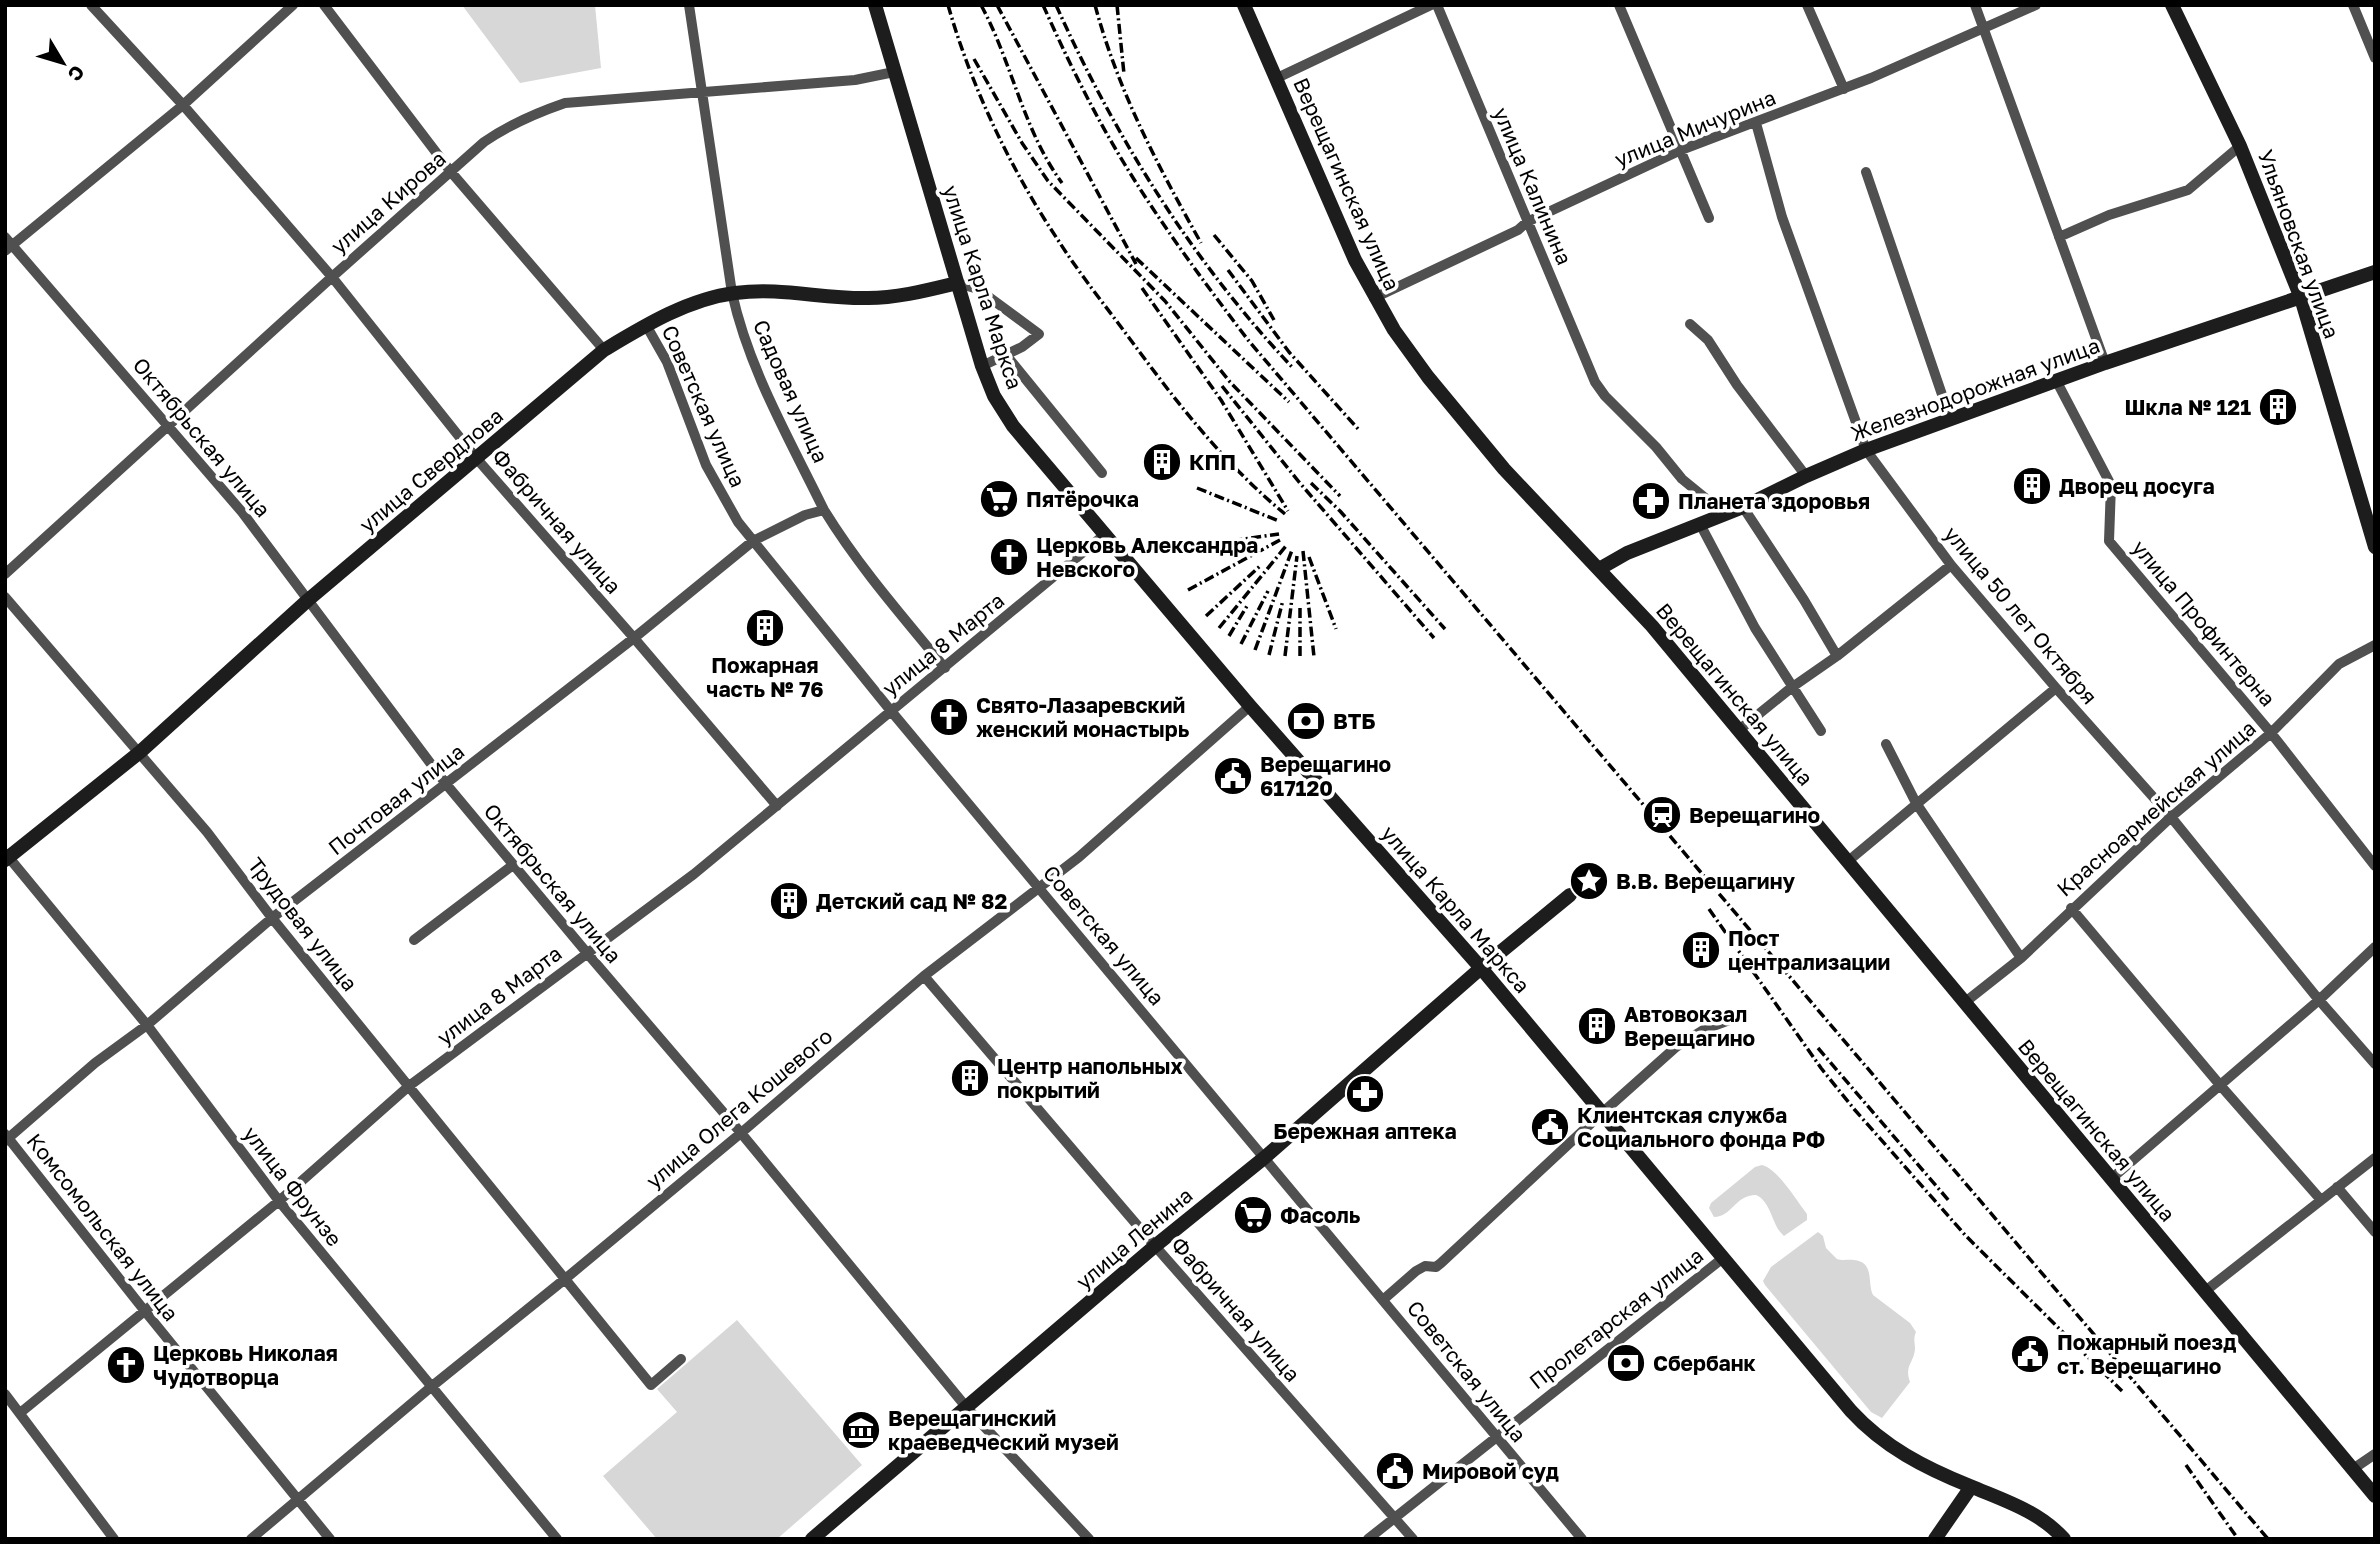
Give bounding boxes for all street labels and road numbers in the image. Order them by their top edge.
street label: Верещагинская улица [1288,74,1406,294]
street label: улица Мичурина [1611,84,1779,172]
street label: улица Калинина [1488,103,1578,269]
street label: улица Кирова [325,145,451,259]
street label: Ульяновская улица [2253,146,2345,342]
street label: улица Карла Маркса [938,182,1028,392]
street label: Садовая улица [748,315,834,467]
street label: Советская улица [657,321,751,491]
street label: Железнодорожная улица [1847,332,2103,446]
street label: Октябрьская улица [128,352,276,522]
street label: улица Свердлова [354,402,508,538]
street label: Фабричная улица [487,443,627,599]
street label: улица 50 лет Октября [1939,521,2103,709]
street label: улица Профинтерна [2127,535,2281,711]
street label: улица 8 Марта [877,587,1009,701]
street label: Верещагинская улица [1651,597,1819,791]
street label: Красноармейская улица [2051,714,2261,902]
street label: Почтовая улица [323,738,469,860]
street label: Октябрьская улица [479,798,627,968]
street label: улица Карла Маркса [1376,820,1536,998]
street label: Трудовая улица [243,852,363,996]
street label: Советская улица [1038,860,1170,1010]
street label: улица 8 Марта [432,940,566,1050]
street label: улица Олега Кошевого [641,1022,837,1194]
street label: Верещагинская улица [2013,1033,2181,1227]
street label: улица Фрунзе [238,1121,348,1251]
street label: Комсомольская улица [22,1128,184,1326]
street label: улица Ленина [1070,1182,1198,1294]
street label: Фабричная улица [1166,1231,1306,1387]
street label: Пролетарская улица [1524,1242,1708,1394]
street label: Советская улица [1402,1295,1532,1447]

